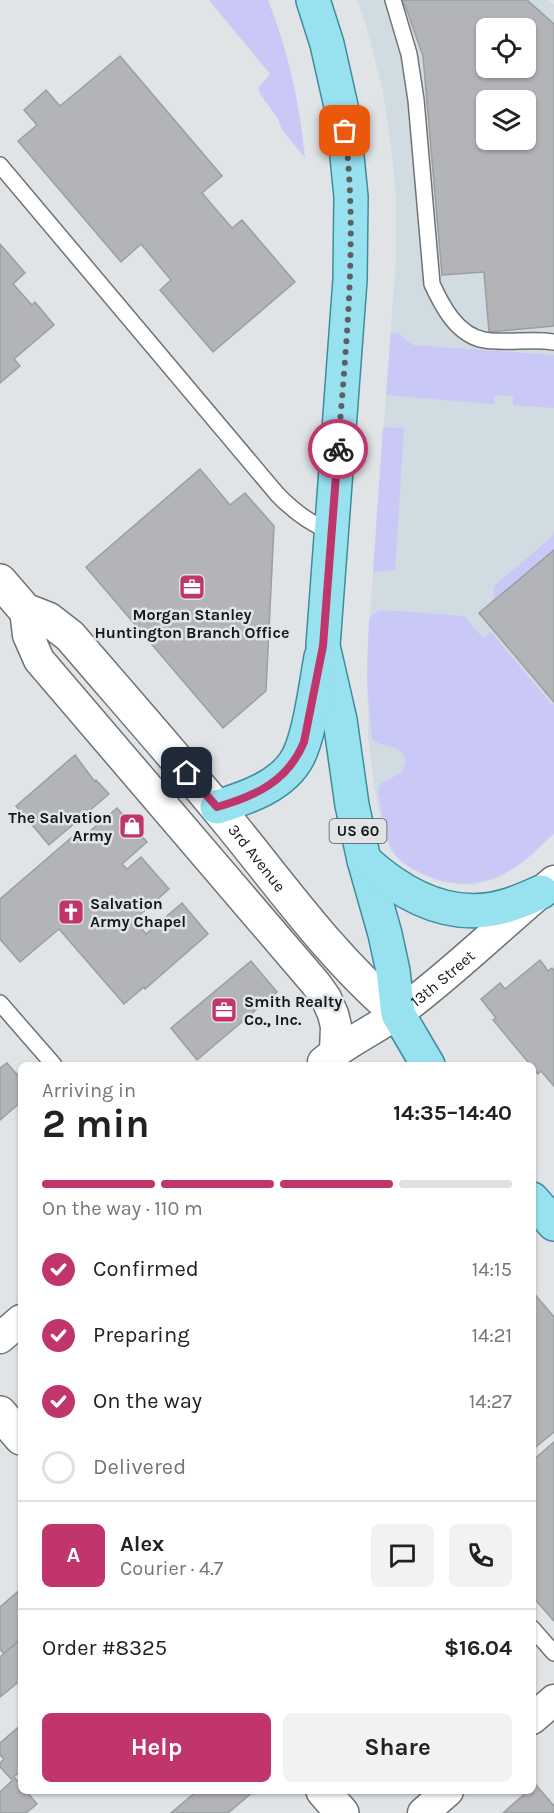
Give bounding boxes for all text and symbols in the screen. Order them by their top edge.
map controls [476,18,536,150]
button: locate [476,18,536,78]
button: layers [476,90,536,150]
pin [319,105,370,156]
icon: bag [328,114,361,147]
courier [308,419,368,479]
icon: bike [322,433,355,466]
office icon: Morgan Stanley Huntington Branch Office [177,572,207,602]
place label: Morgan Stanley Huntington Branch Office [95,605,289,642]
pin [161,747,212,798]
icon: home [170,756,203,789]
place label: The Salvation Army [8,808,112,845]
shop icon: The Salvation Army [117,811,147,841]
road number: US 60 [330,819,386,843]
street label: 3rd Avenue [224,820,290,896]
place label: Salvation Army Chapel [90,894,186,931]
church icon: Salvation Army Chapel [56,897,86,927]
street label: 13th Street [406,946,479,1011]
place label: Smith Realty Co., Inc. [244,992,342,1029]
office icon: Smith Realty Co., Inc. [209,995,239,1025]
text: Arriving in [42,1079,136,1102]
text: 14:35–14:40 [393,1100,512,1126]
text: 2 min [42,1101,150,1147]
text: On the way · 110 m [42,1197,203,1220]
icon: check [42,1253,75,1286]
text: Confirmed [93,1256,199,1282]
text: 14:15 [472,1258,512,1281]
icon: check [42,1319,75,1352]
text: Preparing [93,1322,190,1348]
text: 14:21 [471,1324,512,1347]
icon: check [42,1385,75,1418]
text: On the way [93,1388,202,1414]
text: 14:27 [469,1390,512,1413]
text: Delivered [93,1454,186,1480]
button: chat [371,1524,434,1587]
button: phone [449,1524,512,1587]
text: Alex [120,1531,164,1557]
text: A [67,1542,80,1568]
text: Courier · 4.7 [120,1557,223,1580]
text: Order #8325 [42,1635,167,1661]
text: $16.04 [444,1635,512,1661]
button: Help [42,1713,271,1782]
button: Share [283,1713,512,1782]

